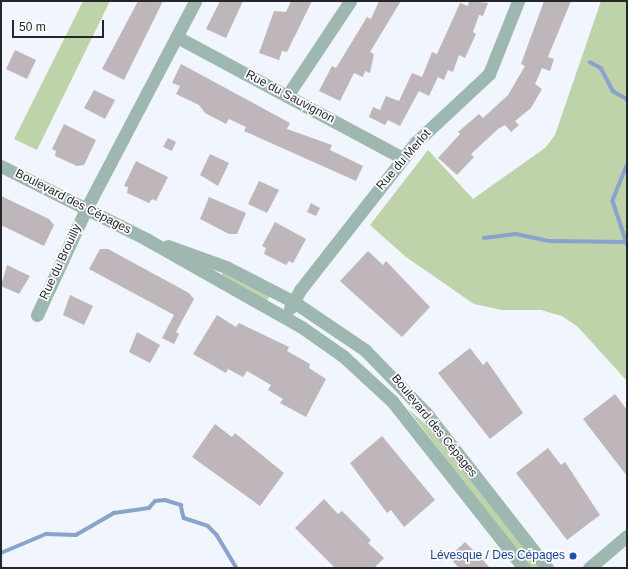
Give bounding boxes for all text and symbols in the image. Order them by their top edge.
scale bar [14,12,106,38]
text: 50 m [19,20,46,34]
street label: Rue du Sauvignon [243,67,337,127]
street label: Rue du Merlot [374,127,434,193]
street label: Boulevard des Cépages [13,167,133,237]
street label: Rue du Brouilly [37,222,85,302]
street label: Boulevard des Cépages [388,372,480,480]
place label: Lévesque / Des Cépages [430,549,565,563]
marker: Lévesque / Des Cépages [568,551,578,561]

